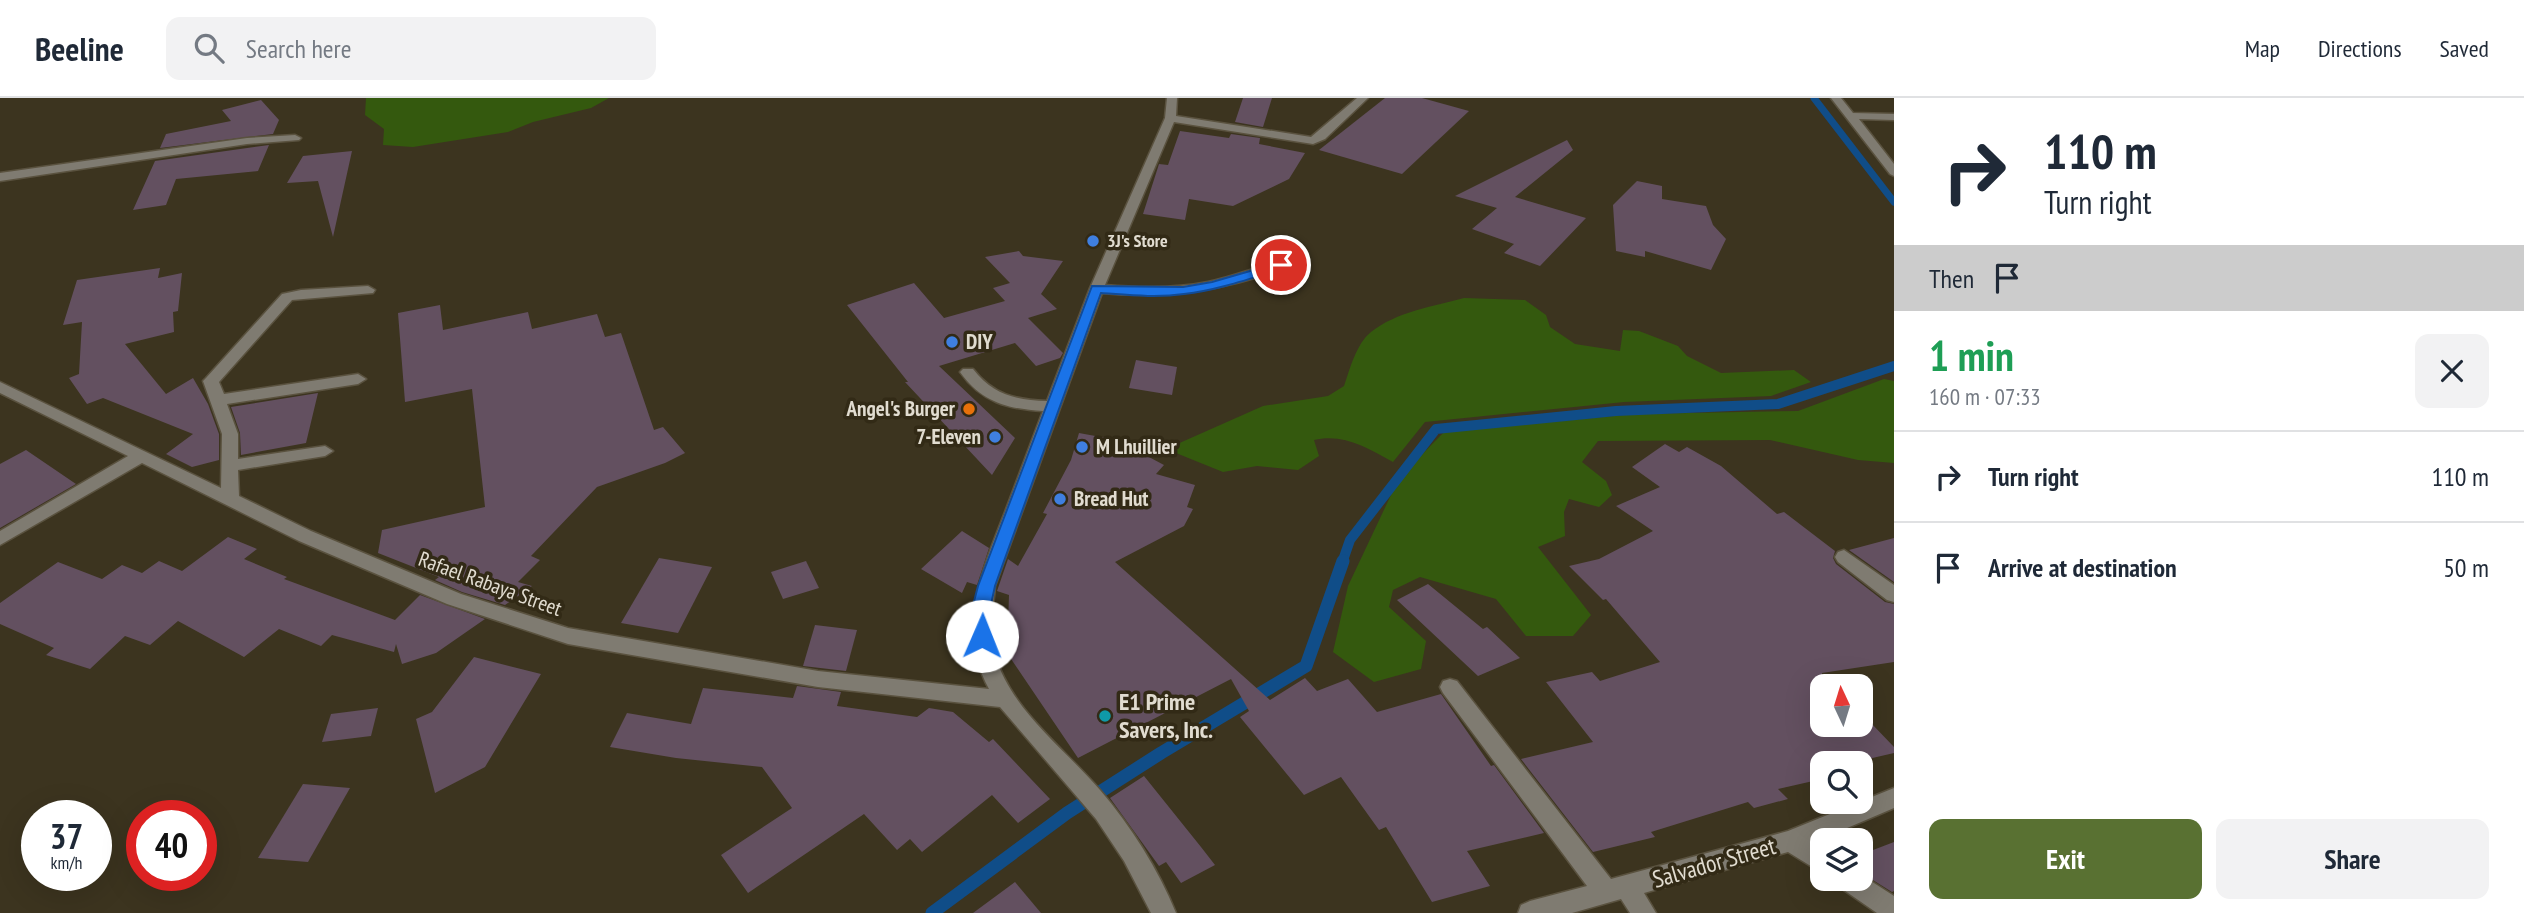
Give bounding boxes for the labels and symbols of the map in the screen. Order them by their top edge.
place label: 3J's Store [1107,229,1168,252]
marker: 3J's Store [1085,233,1101,249]
pin [1251,235,1311,295]
place label: DIY [966,328,993,355]
marker: DIY [944,334,960,350]
place label: Angel's Burger [845,395,956,422]
marker: Angel's Burger [961,401,977,417]
place label: 7-Eleven [916,423,981,450]
marker: 7-Eleven [987,429,1003,445]
place label: M Lhuillier [1096,433,1178,460]
marker: M Lhuillier [1074,439,1090,455]
place label: Bread Hut [1074,485,1148,512]
marker: Bread Hut [1052,491,1068,507]
street label: Rafael Rabaya Street [415,545,566,622]
position arrow [945,599,1019,673]
north arrow [1810,674,1872,737]
place label: E1 Prime Savers, Inc. [1119,686,1213,745]
marker: E1 Prime Savers, Inc. [1097,708,1113,724]
speed limit sign: 40 [126,800,217,891]
street label: Salvador Street [1649,830,1779,895]

